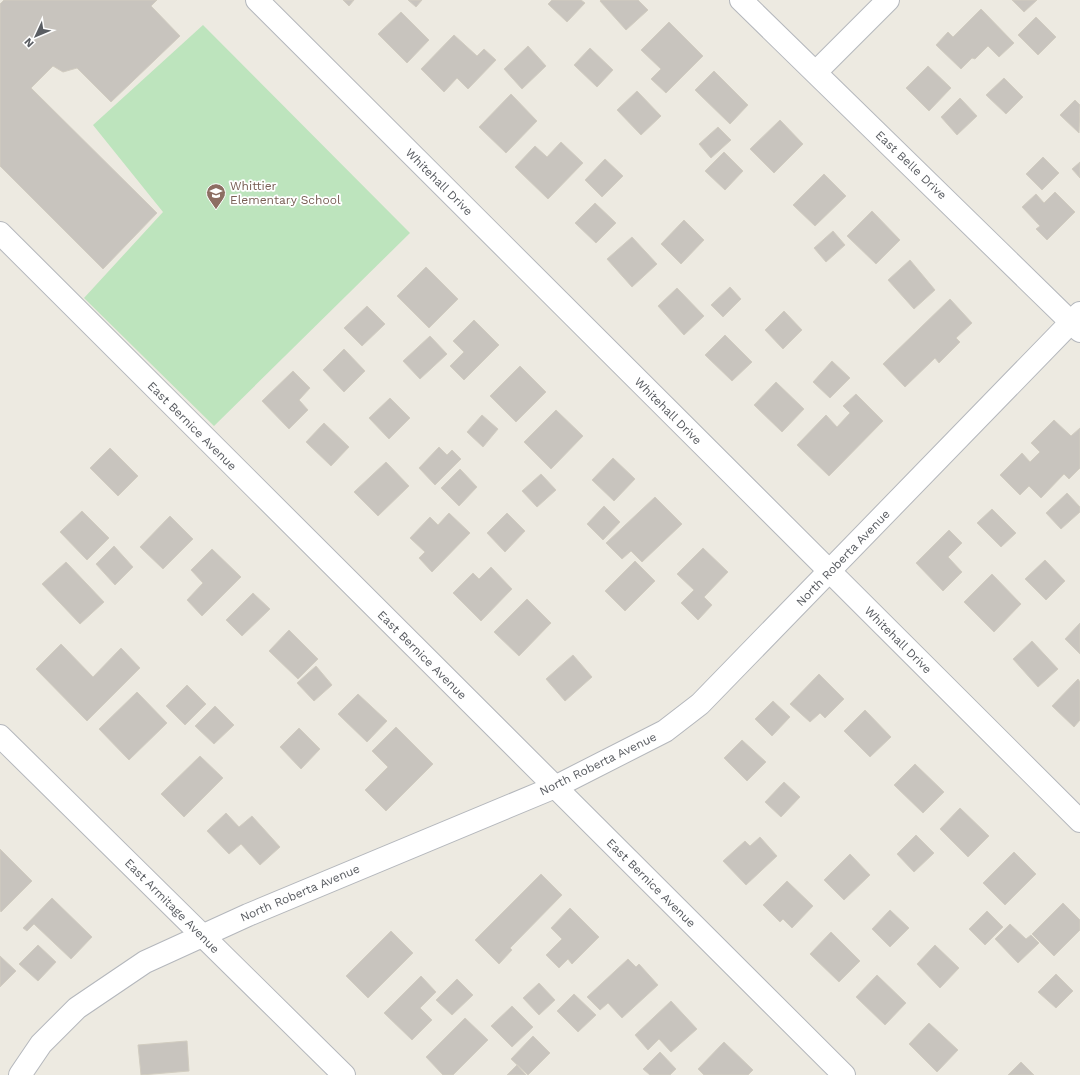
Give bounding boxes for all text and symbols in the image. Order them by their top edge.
north arrow [16,16,56,56]
text: N [22,35,37,50]
street label: East Belle Drive [873,128,949,202]
street label: Whitehall Drive [403,146,476,219]
place label: Whittier Elementary School [230,179,341,207]
school or university icon: Whittier Elementary School [205,182,227,210]
street label: Whitehall Drive [632,375,705,448]
street label: East Bernice Avenue [145,379,239,473]
street label: North Roberta Avenue [793,507,893,609]
street label: Whitehall Drive [862,604,935,677]
street label: East Bernice Avenue [375,608,469,702]
street label: North Roberta Avenue [537,729,659,798]
street label: East Bernice Avenue [604,836,698,930]
street label: East Armitage Avenue [122,856,222,956]
street label: North Roberta Avenue [238,861,362,925]

